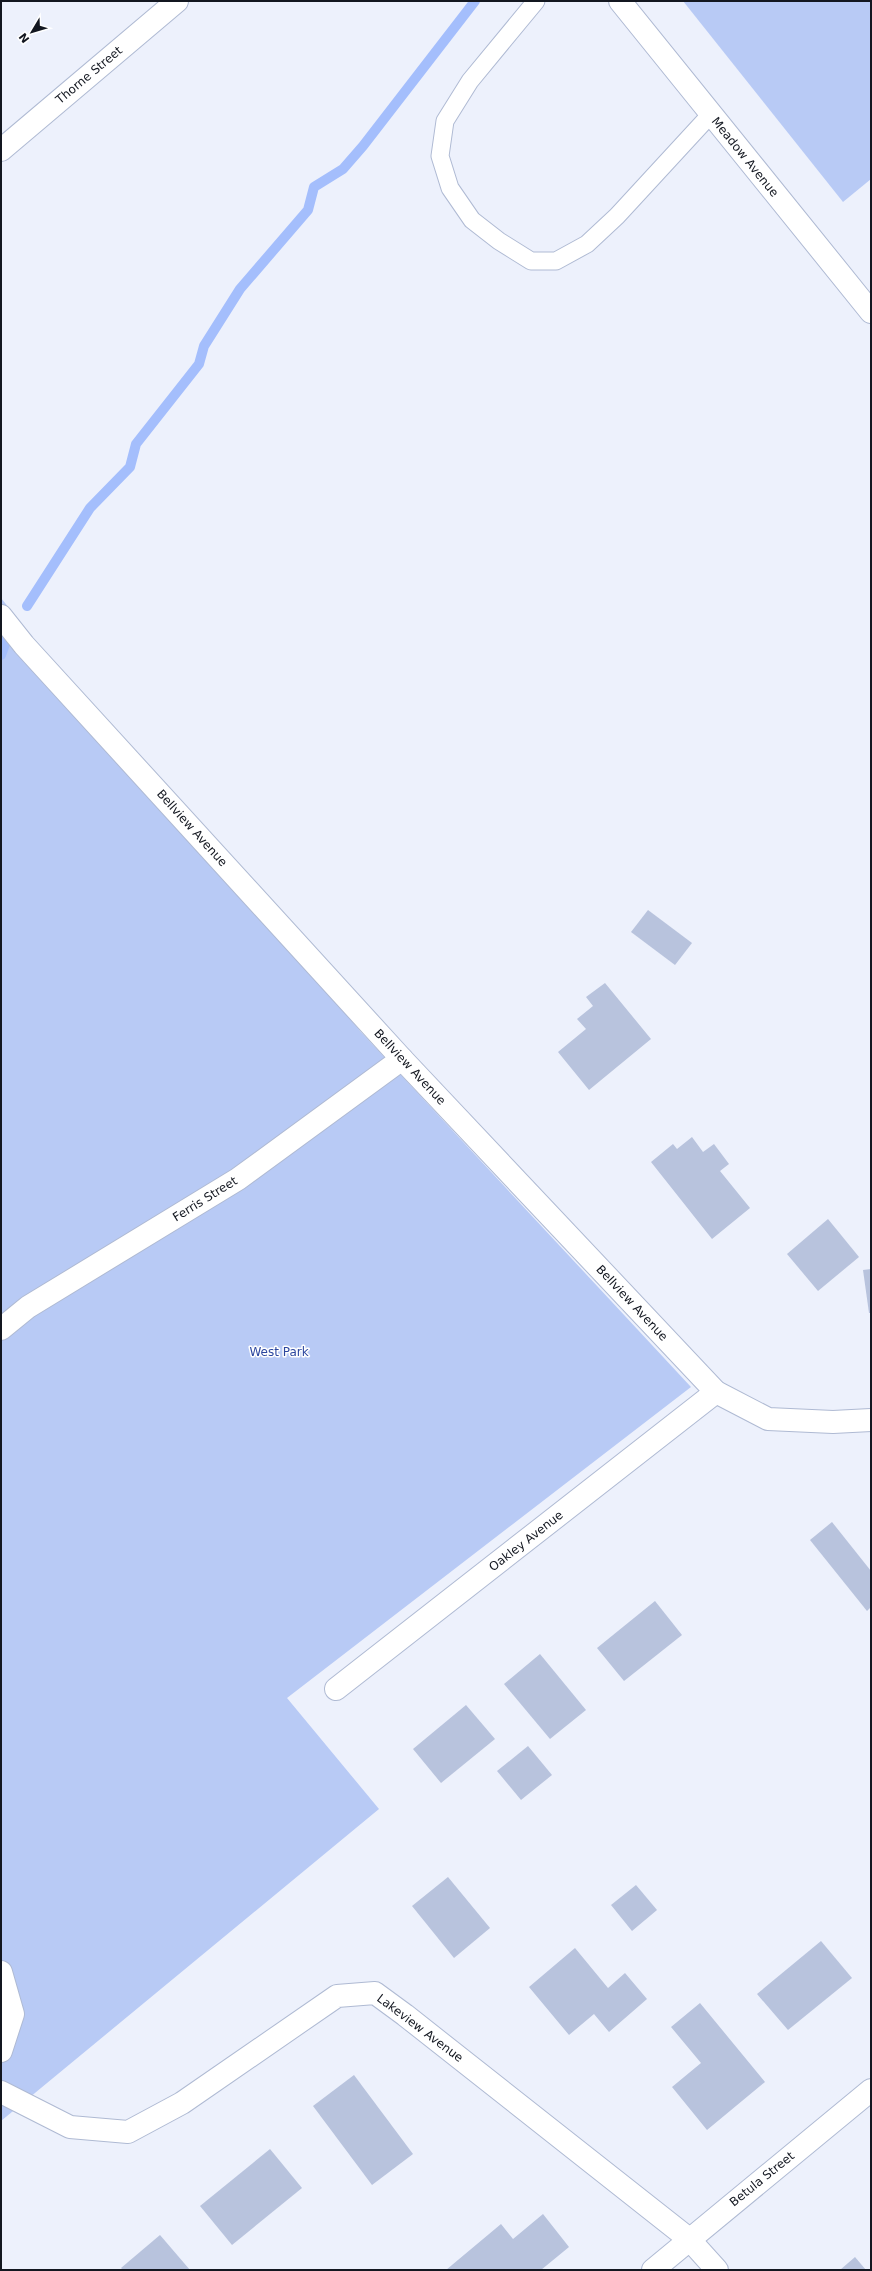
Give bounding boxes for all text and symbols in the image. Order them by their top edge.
north arrow [12,12,52,52]
text: N [17,30,32,45]
street label: Thorne Street [52,43,125,107]
street label: Meadow Avenue [709,114,781,200]
street label: Bellview Avenue [154,787,230,869]
street label: Bellview Avenue [371,1026,449,1108]
street label: Ferris Street [170,1174,240,1224]
street label: Bellview Avenue [593,1262,671,1344]
park label: West Park [249,1345,309,1359]
street label: Oakley Avenue [486,1508,566,1574]
street label: Lakeview Avenue [374,1991,466,2065]
street label: Betula Street [727,2149,797,2209]

